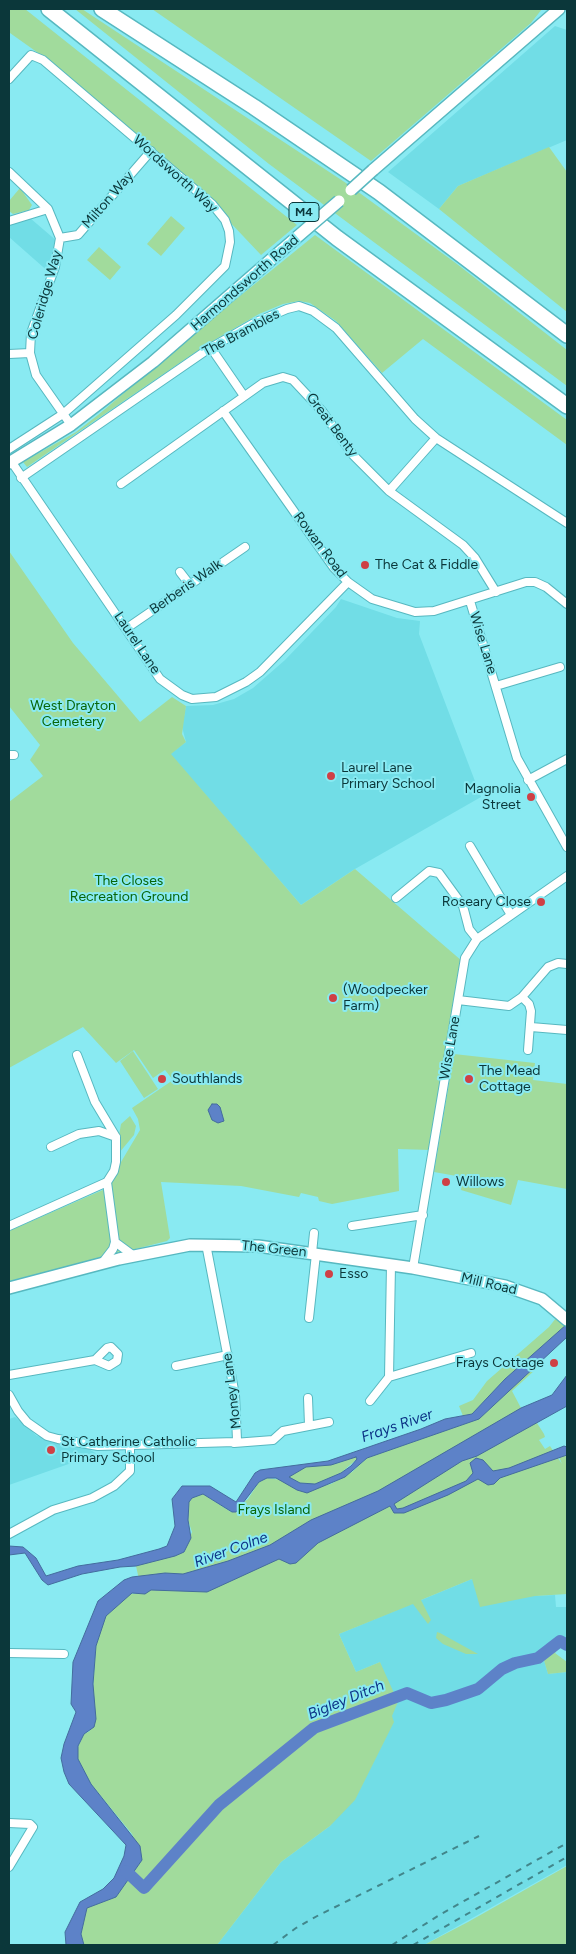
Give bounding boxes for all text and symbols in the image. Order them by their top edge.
street label: Wordsworth Way [129,132,221,216]
street label: Milton Way [79,168,137,232]
road number: M4 [289,202,319,222]
street label: Harmondsworth Road [188,232,302,334]
street label: Coleridge Way [24,249,66,341]
street label: The Brambles [200,306,282,360]
street label: Great Benty [303,390,361,460]
street label: Rowan Road [290,509,350,581]
street label: Berberis Walk [147,556,225,618]
place label: The Cat & Fiddle [375,557,478,573]
marker: The Cat & Fiddle [359,559,371,571]
street label: Laurel Lane [110,609,164,677]
street label: Wise Lane [466,610,500,676]
park label: West Drayton Cemetery [30,698,116,730]
place label: Laurel Lane Primary School [341,760,435,792]
marker: Laurel Lane Primary School [325,770,337,782]
place label: Magnolia Street [464,781,521,814]
marker: Magnolia Street [525,791,537,803]
park label: The Closes Recreation Ground [70,873,188,906]
place label: Roseary Close [442,894,531,910]
marker: Roseary Close [535,896,547,908]
place label: (Woodpecker Farm) [343,982,428,1014]
marker: (Woodpecker Farm) [327,992,339,1004]
street label: Wise Lane [436,1015,464,1081]
place label: The Mead Cottage [479,1063,540,1096]
place label: Southlands [172,1071,242,1087]
marker: Southlands [156,1073,168,1085]
marker: The Mead Cottage [463,1073,475,1085]
place label: Willows [456,1174,504,1190]
marker: Willows [440,1176,452,1188]
street label: The Green [241,1237,307,1261]
place label: Esso [339,1266,368,1282]
marker: Esso [323,1268,335,1280]
street label: Mill Road [459,1269,519,1299]
street label: Money Lane [219,1352,245,1430]
place label: Frays Cottage [456,1355,544,1371]
marker: Frays Cottage [548,1357,560,1369]
water label: Frays River [359,1405,435,1447]
place label: St Catherine Catholic Primary School [61,1434,196,1466]
marker: St Catherine Catholic Primary School [45,1444,57,1456]
park label: Frays Island [237,1502,311,1518]
water label: River Colne [192,1528,270,1572]
water label: Bigley Ditch [305,1677,387,1723]

